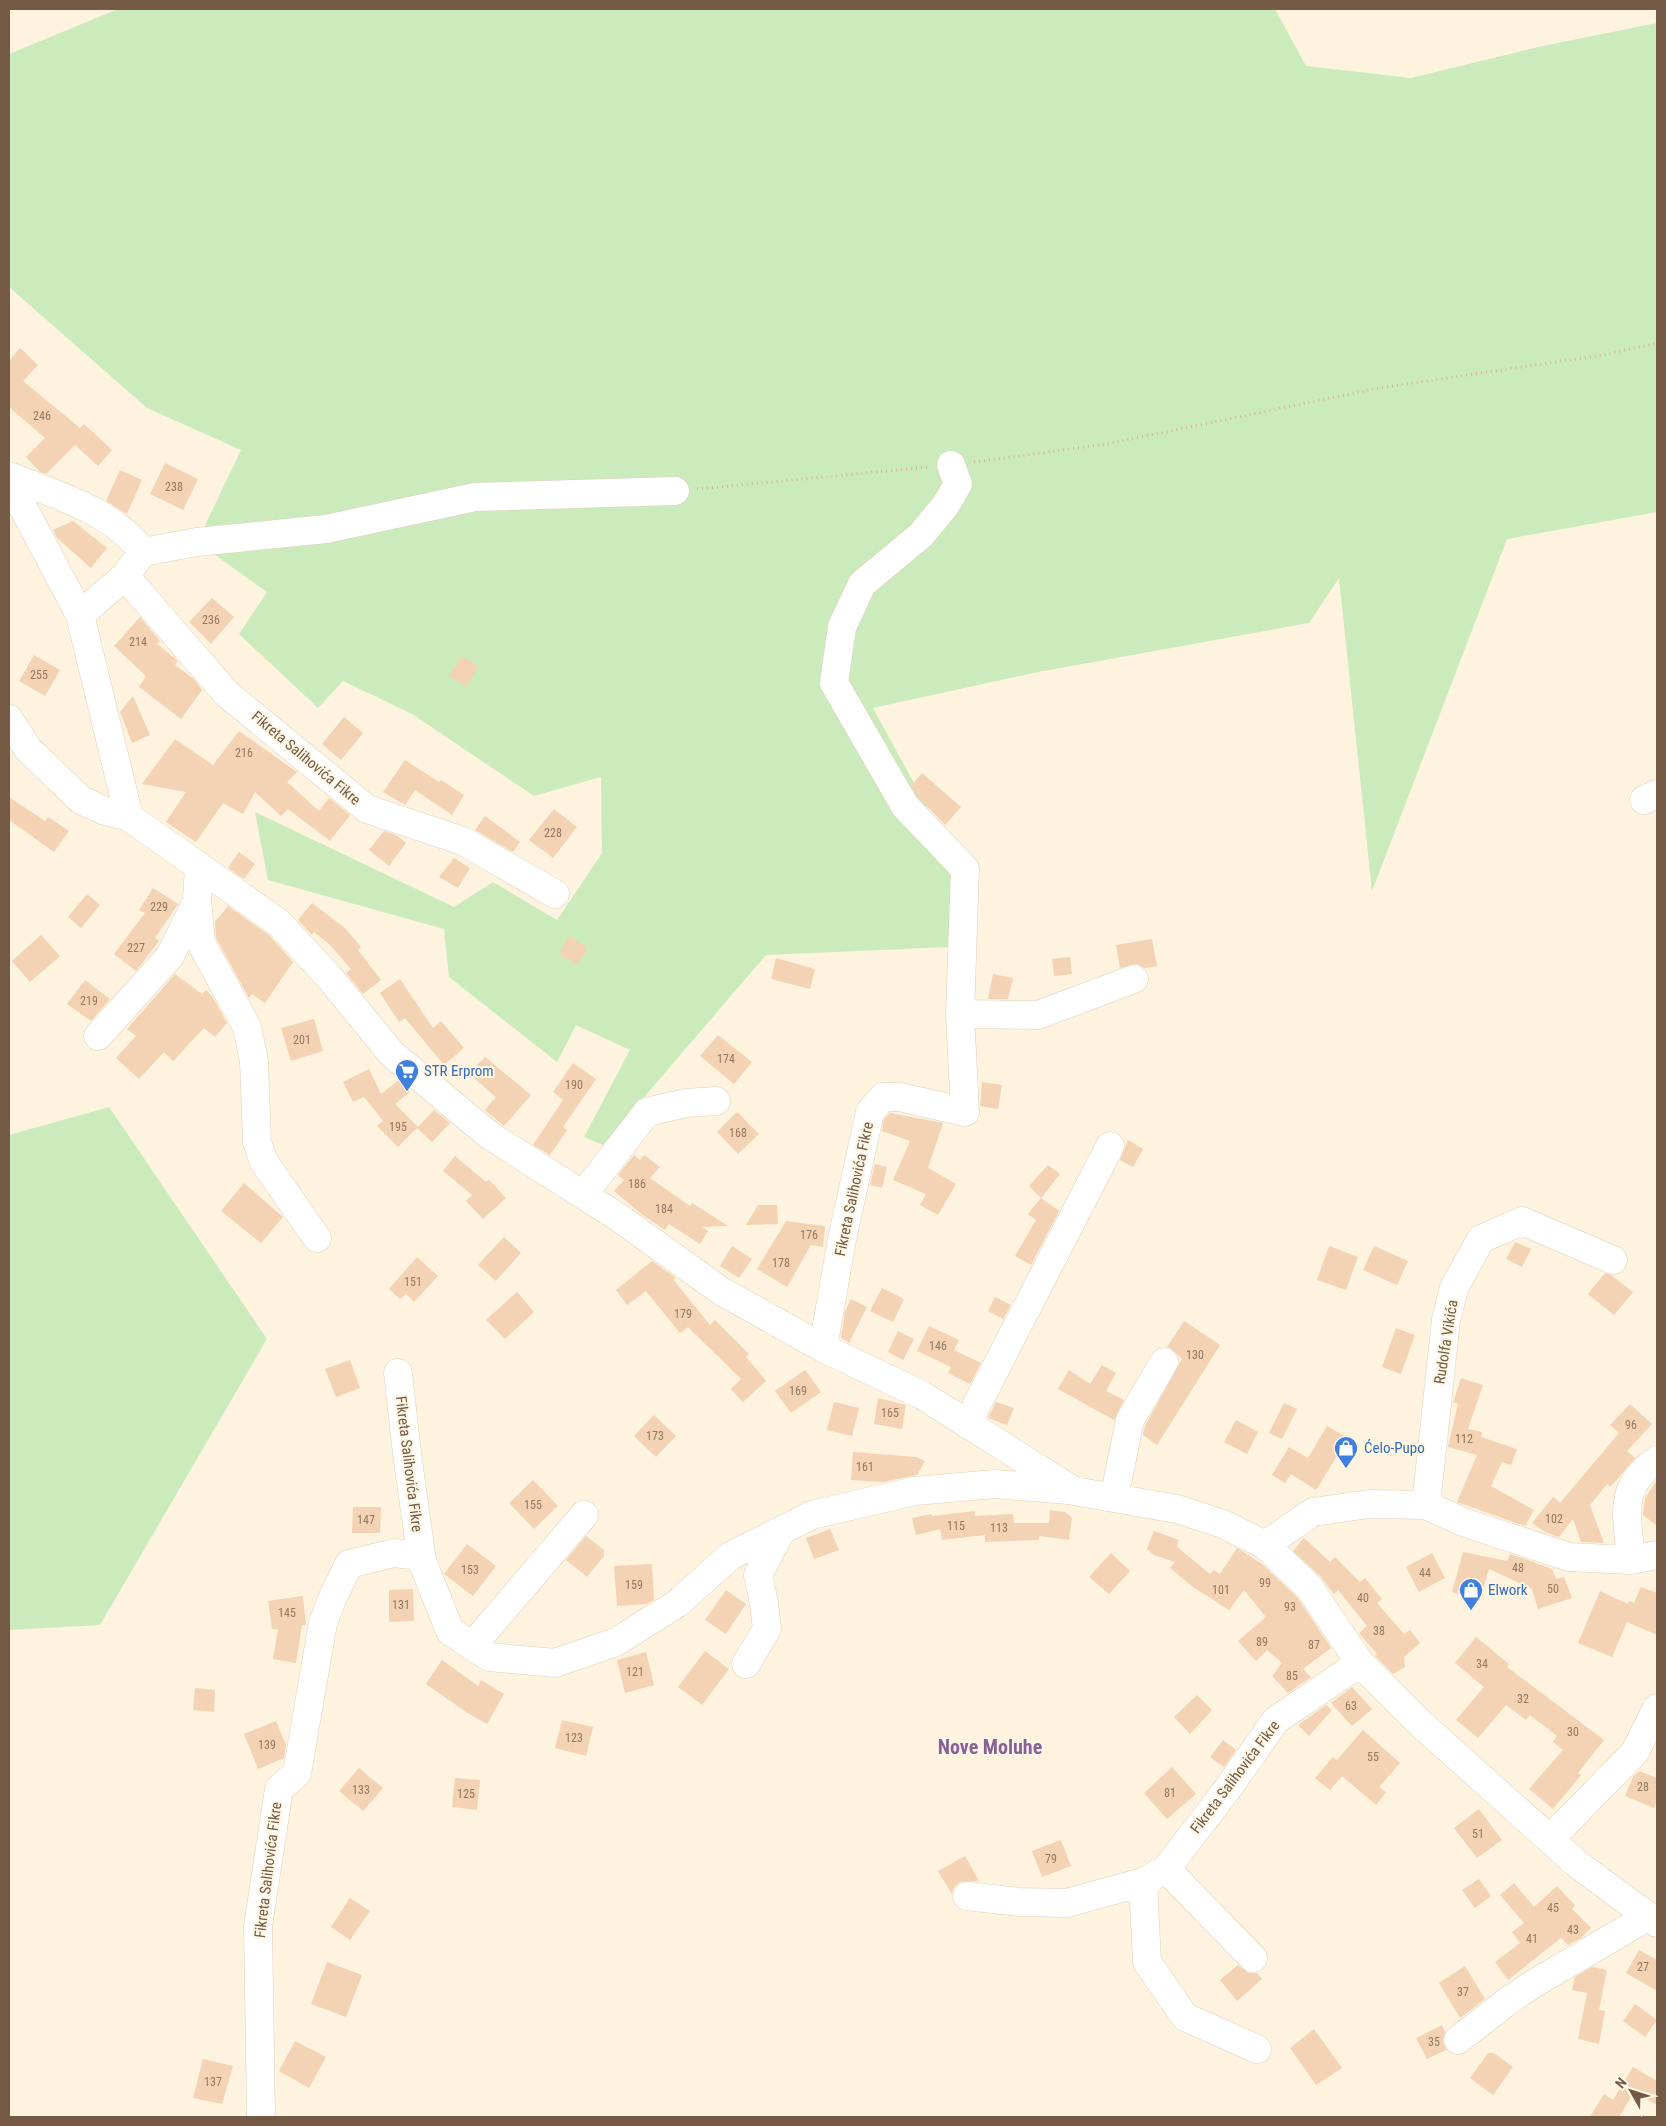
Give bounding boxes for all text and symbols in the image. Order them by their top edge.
house number: 246 [33,409,51,423]
house number: 238 [165,480,183,494]
house number: 236 [202,613,220,627]
house number: 214 [129,635,147,649]
house number: 255 [30,668,48,682]
street label: Fikreta Salihovića Fikre [248,707,364,809]
house number: 216 [235,746,253,760]
house number: 228 [544,826,562,840]
house number: 229 [150,900,168,914]
house number: 227 [127,941,145,955]
house number: 219 [80,994,98,1008]
house number: 201 [293,1033,311,1047]
house number: 174 [717,1052,735,1066]
supermarket icon: STR Erprom [394,1058,420,1092]
place label: STR Erprom [424,1062,494,1080]
house number: 190 [565,1078,583,1092]
house number: 195 [389,1120,407,1134]
street label: Fikreta Salihovića Fikre [831,1120,877,1258]
house number: 168 [729,1126,747,1140]
house number: 186 [628,1177,646,1191]
house number: 184 [655,1202,673,1216]
house number: 176 [800,1228,818,1242]
house number: 178 [772,1256,790,1270]
house number: 151 [404,1275,422,1289]
street label: Rudolfa Vikića [1430,1299,1462,1385]
house number: 179 [674,1307,692,1321]
house number: 146 [929,1339,947,1353]
house number: 130 [1186,1348,1204,1362]
house number: 169 [789,1384,807,1398]
street label: Fikreta Salihovića Fikre [392,1395,426,1533]
house number: 165 [881,1406,899,1420]
house number: 96 [1625,1418,1637,1432]
house number: 173 [646,1429,664,1443]
house number: 112 [1455,1432,1473,1446]
shop icon: Ćelo-Pupo [1333,1435,1359,1469]
place label: Ćelo-Pupo [1364,1439,1425,1457]
house number: 161 [856,1460,874,1474]
house number: 155 [524,1498,542,1512]
house number: 102 [1545,1512,1563,1526]
house number: 147 [357,1513,375,1527]
house number: 115 [947,1519,965,1533]
house number: 113 [990,1521,1008,1535]
house number: 48 [1512,1561,1524,1575]
house number: 153 [461,1563,479,1577]
house number: 44 [1419,1566,1431,1580]
house number: 99 [1259,1576,1271,1590]
shop icon: Elwork [1458,1577,1484,1611]
house number: 159 [625,1578,643,1592]
place label: Elwork [1488,1581,1528,1599]
house number: 50 [1547,1582,1559,1596]
house number: 101 [1212,1583,1230,1597]
house number: 40 [1357,1591,1369,1605]
house number: 131 [392,1598,410,1612]
house number: 93 [1284,1600,1296,1614]
house number: 145 [278,1606,296,1620]
house number: 38 [1373,1624,1385,1638]
house number: 89 [1256,1635,1268,1649]
house number: 87 [1308,1638,1320,1652]
house number: 34 [1476,1657,1488,1671]
house number: 121 [626,1665,644,1679]
house number: 85 [1286,1669,1298,1683]
house number: 32 [1517,1692,1529,1706]
house number: 63 [1345,1699,1357,1713]
street label: Fikreta Salihovića Fikre [1187,1717,1283,1837]
house number: 30 [1567,1725,1579,1739]
house number: 123 [565,1731,583,1745]
district label: Nove Moluhe [938,1735,1042,1759]
house number: 139 [258,1738,276,1752]
house number: 55 [1367,1750,1379,1764]
house number: 28 [1637,1780,1649,1794]
house number: 133 [352,1783,370,1797]
house number: 81 [1164,1786,1176,1800]
house number: 125 [457,1787,475,1801]
street label: Fikreta Salihovića Fikre [251,1801,285,1939]
house number: 51 [1472,1827,1484,1841]
house number: 79 [1045,1852,1057,1866]
house number: 45 [1547,1901,1559,1915]
house number: 43 [1567,1923,1579,1937]
house number: 41 [1526,1932,1538,1946]
house number: 27 [1637,1960,1649,1974]
house number: 37 [1457,1985,1469,1999]
house number: 35 [1428,2035,1440,2049]
north arrow [1606,2066,1656,2116]
text: N [1612,2074,1630,2091]
house number: 137 [204,2075,222,2089]

